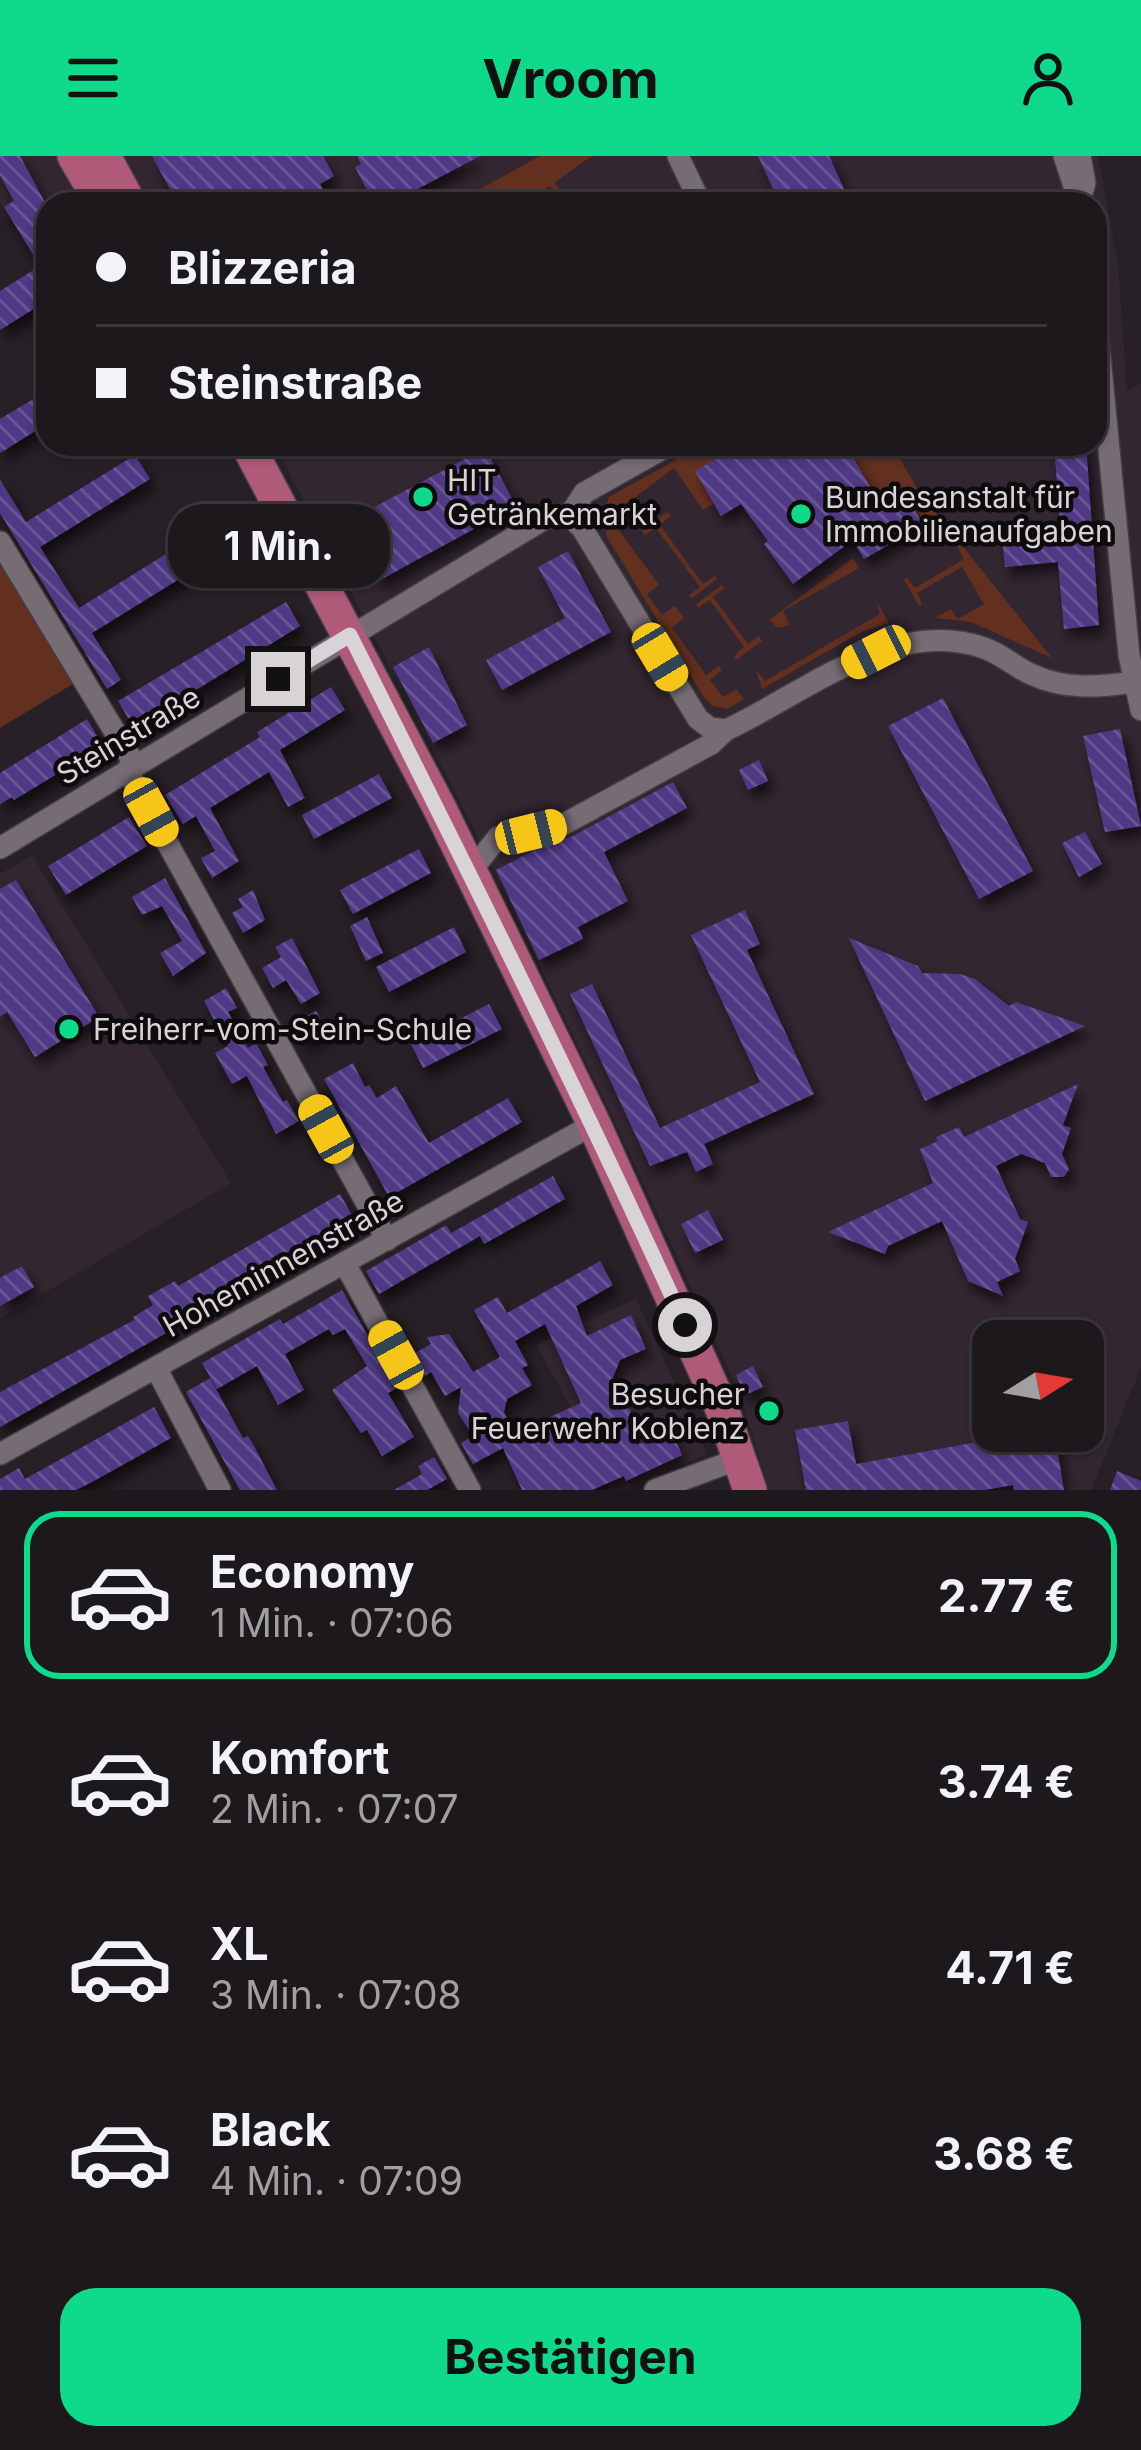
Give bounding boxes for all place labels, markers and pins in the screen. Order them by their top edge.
place label: HIT Getränkemarkt [447,462,657,532]
place label: Bundesanstalt für Immobilienaufgaben [825,479,1113,549]
marker: HIT Getränkemarkt [410,484,436,510]
marker: Bundesanstalt für Immobilienaufgaben [788,501,814,527]
place label: Freiherr-vom-Stein-Schule [93,1011,472,1047]
marker: Freiherr-vom-Stein-Schule [56,1016,82,1042]
place label: Besucher Feuerwehr Koblenz [471,1376,745,1446]
marker: Besucher Feuerwehr Koblenz [756,1398,782,1424]

